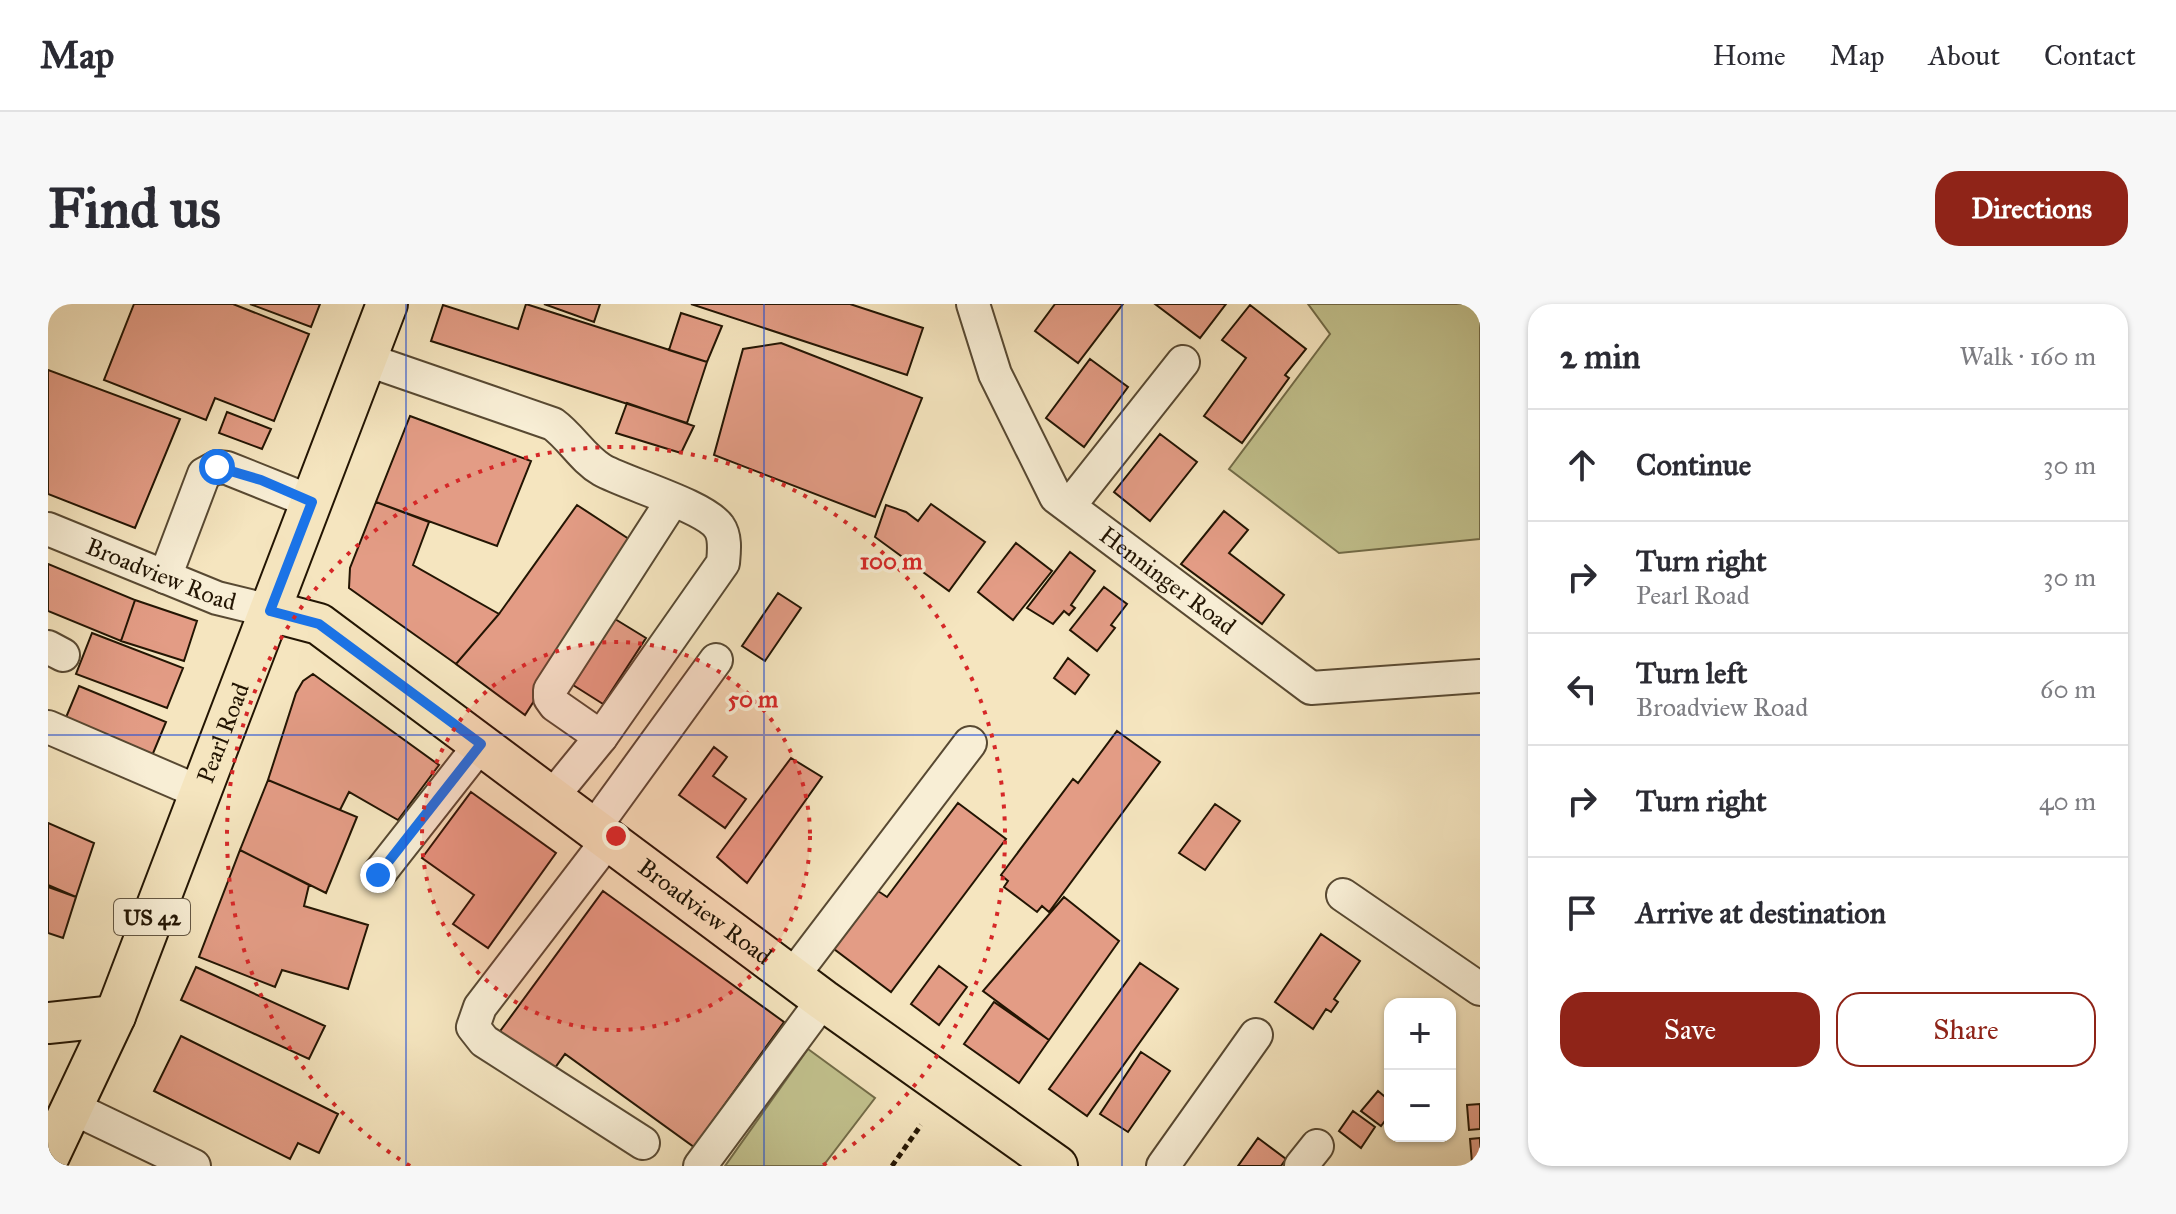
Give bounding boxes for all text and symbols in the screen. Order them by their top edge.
text: Map [40,32,114,78]
text: Home [1713,38,1786,73]
text: Map [1830,38,1884,73]
text: About [1928,38,2000,73]
text: Contact [2044,38,2136,73]
button: Directions [1935,171,2128,246]
text: Find us [48,174,221,242]
text: 2 min [1560,336,1640,377]
text: Walk · 160 m [1960,340,2096,372]
icon: ahead [1560,443,1604,487]
text: Continue [1636,447,1751,483]
route start [199,449,235,485]
text: 30 m [2043,449,2096,481]
street label: Henninger Road [1093,520,1242,641]
street label: Broadview Road [82,531,239,617]
text: Turn right [1636,543,1767,579]
text: 100 m [860,546,923,576]
icon: right [1560,555,1604,599]
text: 30 m [2043,561,2096,593]
text: Pearl Road [1636,579,1750,611]
text: Turn left [1636,655,1747,691]
icon: left [1560,667,1604,711]
text: 60 m [2040,673,2096,705]
street label: Pearl Road [190,679,256,787]
text: 50 m [728,684,779,714]
text: Broadview Road [1636,691,1808,723]
icon: right [1560,779,1604,823]
text: Turn right [1636,783,1767,819]
text: 40 m [2039,785,2096,817]
centre of rings [602,822,630,850]
street label: Broadview Road [632,852,778,971]
route end [360,857,396,893]
icon: arrive [1560,891,1604,935]
text: Arrive at destination [1636,895,1886,931]
road number: US 42 [114,899,190,935]
button: Save [1560,992,1820,1067]
button: Share [1836,992,2096,1067]
map controls [1384,998,1456,1142]
button: + [1384,998,1456,1070]
button: − [1384,1070,1456,1142]

